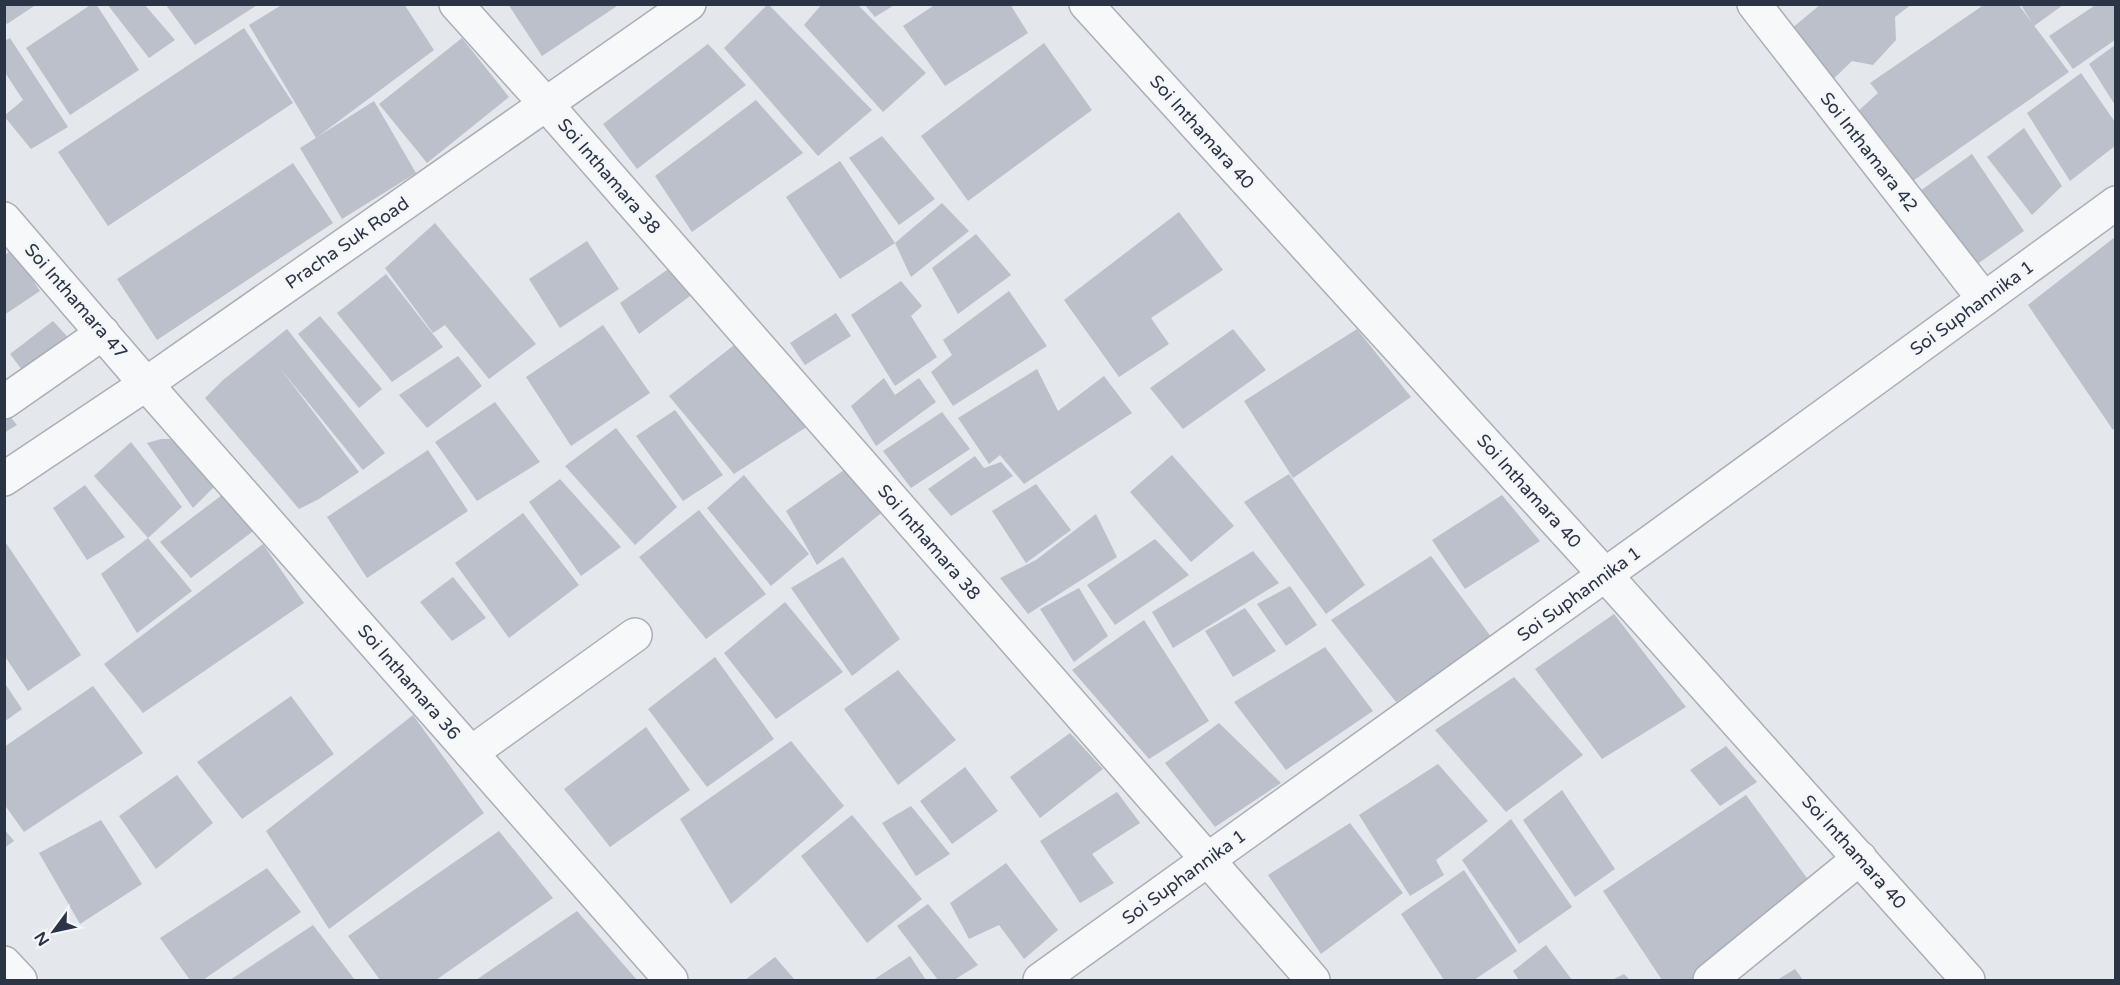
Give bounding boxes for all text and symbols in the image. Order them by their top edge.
street label: Soi Inthamara 40 [1145,70,1259,194]
street label: Soi Inthamara 42 [1815,88,1923,216]
street label: Soi Inthamara 38 [553,114,665,238]
street label: Pracha Suk Road [281,192,413,294]
street label: Soi Inthamara 47 [20,239,132,363]
street label: Soi Suphannika 1 [1906,256,2038,360]
street label: Soi Inthamara 40 [1472,429,1586,553]
street label: Soi Inthamara 38 [873,480,985,604]
street label: Soi Suphannika 1 [1513,542,1645,646]
street label: Soi Inthamara 36 [353,620,465,744]
street label: Soi Inthamara 40 [1797,790,1911,914]
street label: Soi Suphannika 1 [1118,825,1250,929]
north arrow [24,901,84,961]
text: N [30,928,54,949]

